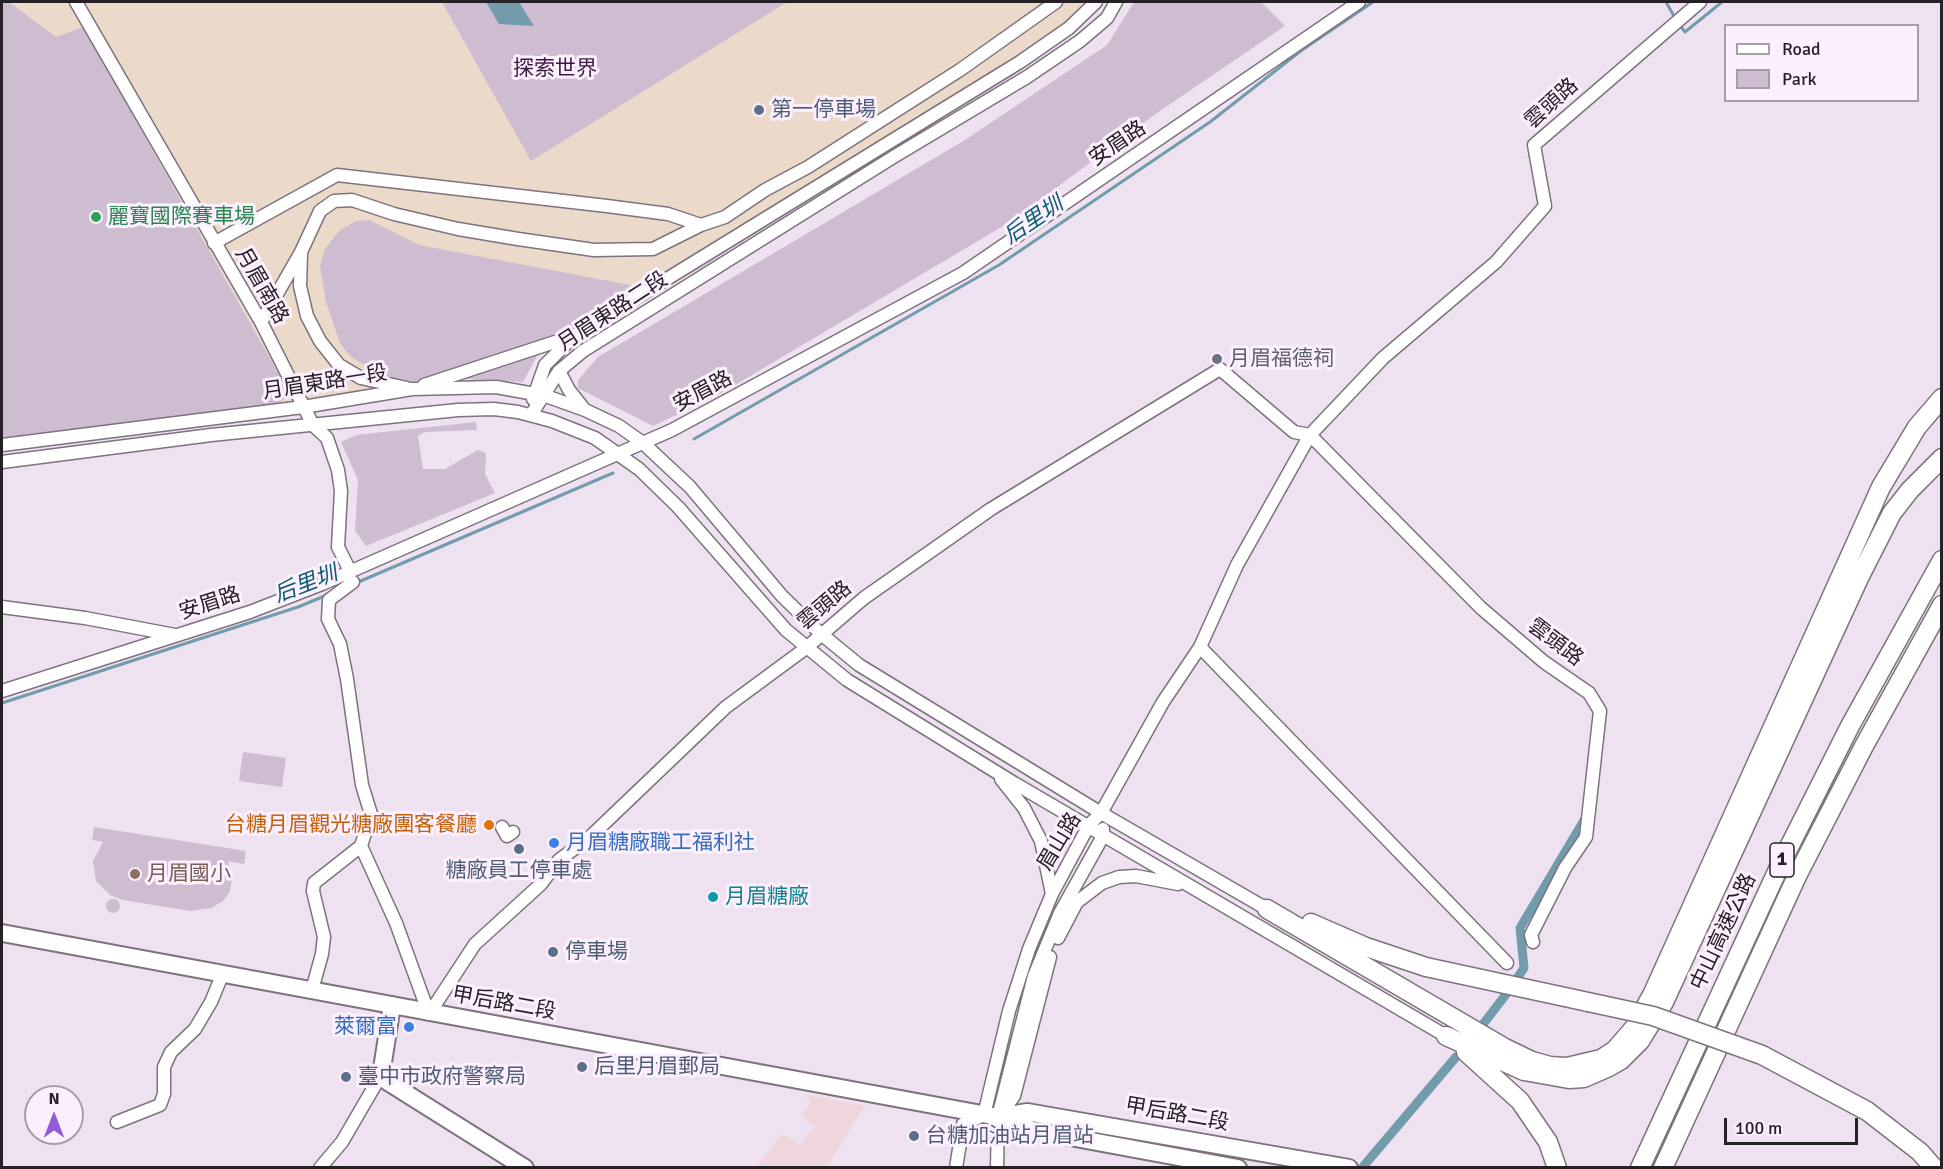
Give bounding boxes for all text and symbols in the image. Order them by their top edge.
legend [1724,24,1919,102]
text: Road [1782,38,1821,60]
park label: 探索世界 [513,56,597,82]
text: Park [1782,68,1817,90]
street label: 雲頭路 [1520,74,1584,134]
place label: 第一停車場 [771,97,876,123]
marker: 第一停車場 [752,103,766,117]
street label: 安眉路 [1085,116,1151,172]
water label: 后里圳 [999,192,1069,250]
place label: 麗寶國際賽車場 [108,204,255,230]
marker: 麗寶國際賽車場 [89,210,103,224]
street label: 月眉南路 [229,243,293,329]
street label: 月眉東路二段 [553,267,673,357]
place label: 月眉福德祠 [1229,346,1334,372]
marker: 月眉福德祠 [1210,352,1224,366]
street label: 月眉東路一段 [261,361,389,405]
street label: 安眉路 [669,366,737,418]
water label: 后里圳 [270,561,342,609]
street label: 雲頭路 [793,576,857,636]
street label: 安眉路 [176,582,244,626]
street label: 雲頭路 [1522,614,1588,672]
street label: 眉山路 [1033,809,1087,875]
place label: 台糖月眉觀光糖廠團客餐廳 [225,812,477,838]
marker: 台糖月眉觀光糖廠團客餐廳 [482,818,496,832]
place label: 月眉糖廠職工福利社 [566,830,755,856]
marker: 月眉糖廠職工福利社 [547,836,561,850]
marker: 糖廠員工停車處 [512,842,526,856]
road number: 1 [1770,843,1794,877]
place label: 糖廠員工停車處 [446,858,592,884]
place label: 月眉國小 [147,861,231,887]
marker: 月眉國小 [128,867,142,881]
street label: 中山高速公路 [1686,870,1762,994]
place label: 月眉糖廠 [725,884,809,910]
marker: 月眉糖廠 [706,890,720,904]
place label: 停車場 [565,939,628,965]
marker: 停車場 [546,945,560,959]
street label: 甲后路二段 [450,982,558,1026]
place label: 萊爾富 [334,1014,397,1040]
marker: 萊爾富 [402,1020,416,1034]
place label: 后里月眉郵局 [594,1054,720,1080]
marker: 后里月眉郵局 [575,1060,589,1074]
place label: 臺中市政府警察局 [358,1064,526,1090]
marker: 臺中市政府警察局 [339,1070,353,1084]
north arrow [24,1085,84,1145]
text: N [48,1089,60,1109]
street label: 甲后路二段 [1123,1093,1231,1137]
scale bar [1727,1106,1860,1144]
text: 100 m [1735,1117,1782,1139]
place label: 台糖加油站月眉站 [926,1123,1094,1149]
marker: 台糖加油站月眉站 [907,1129,921,1143]

